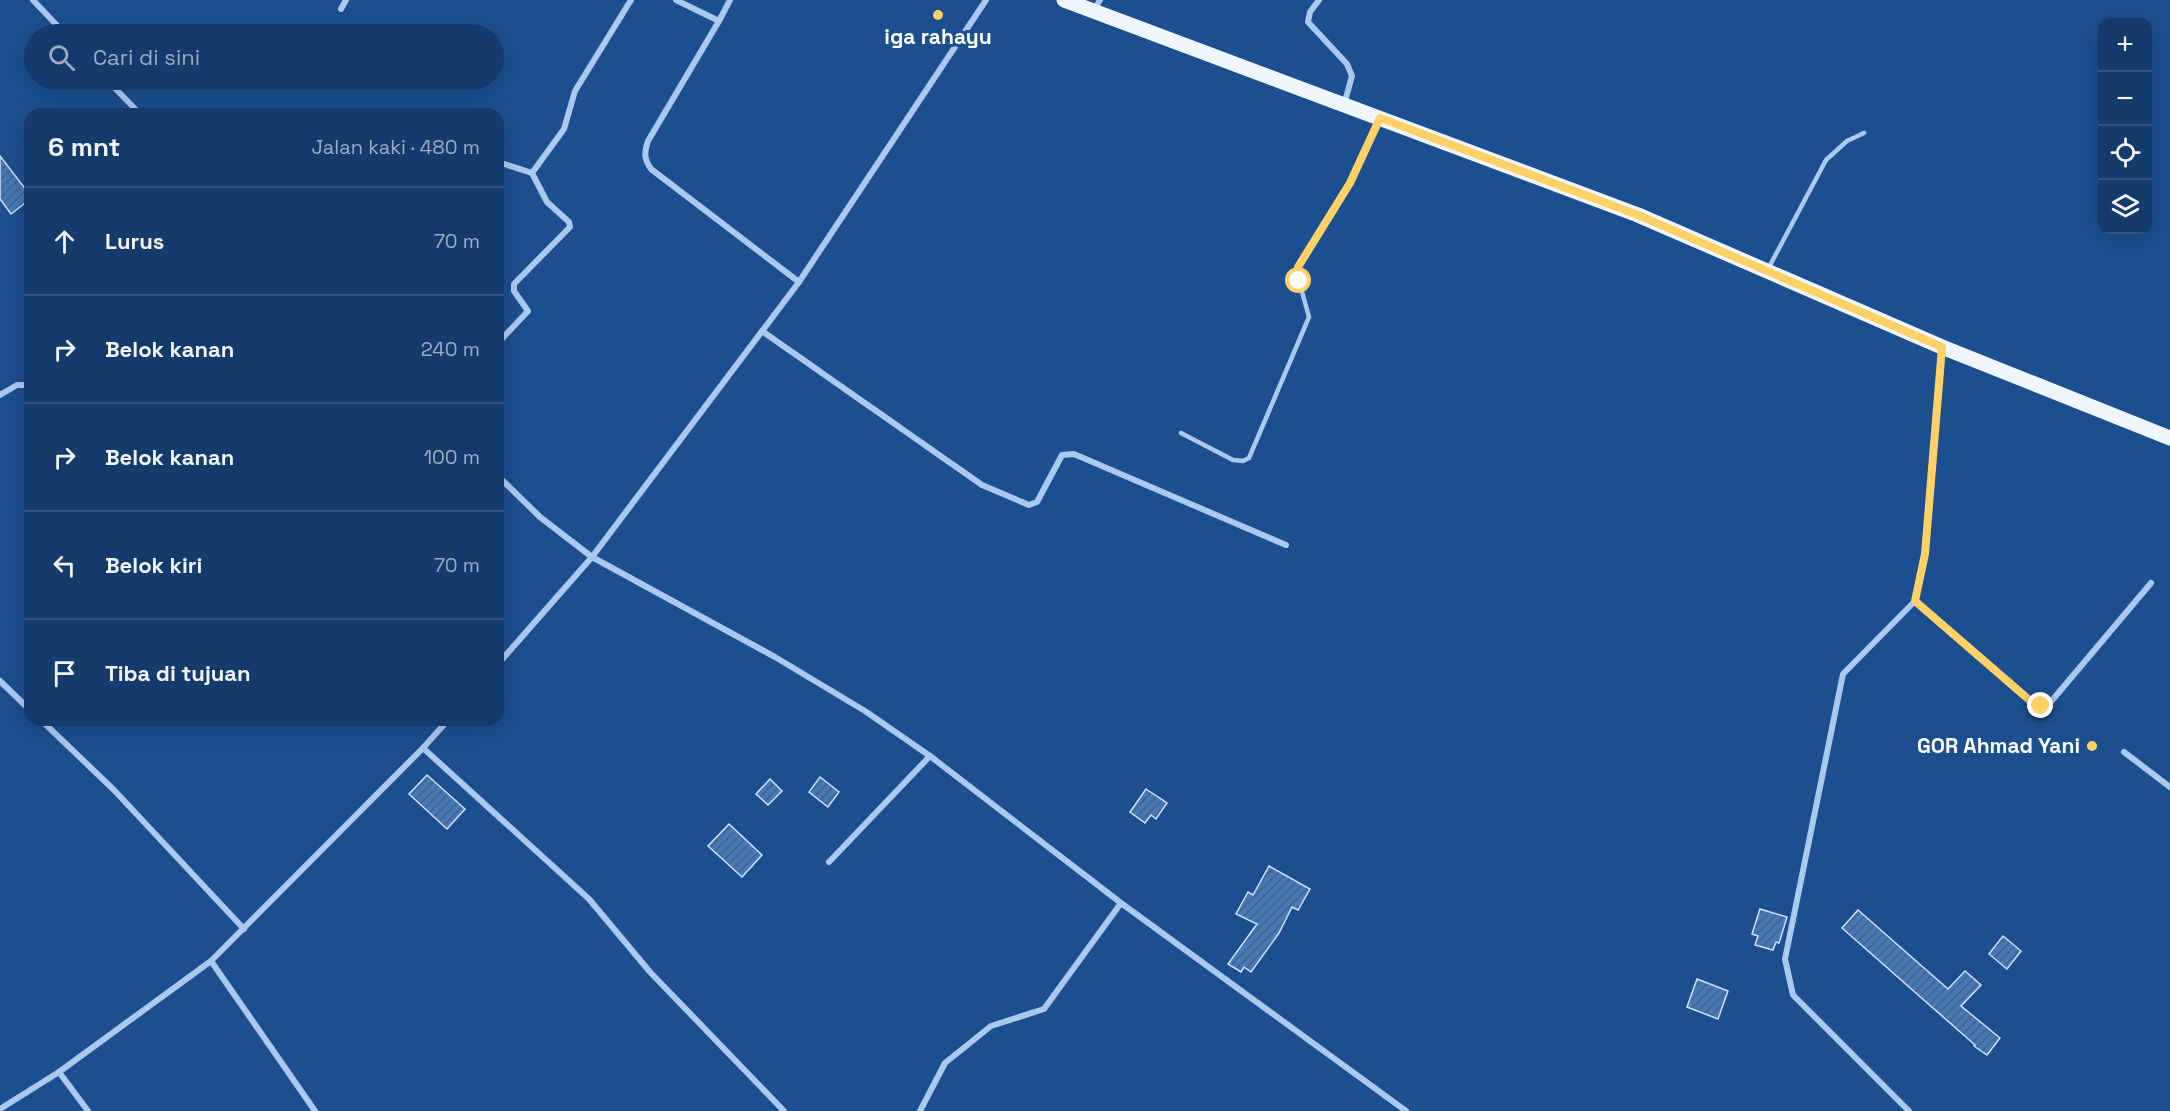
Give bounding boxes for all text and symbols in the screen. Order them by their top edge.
marker: iga rahayu [931,8,945,22]
map controls [2098,18,2152,234]
button: + [2098,18,2152,72]
place label: iga rahayu [884,23,992,50]
search box [24,24,504,90]
icon: search [45,41,78,74]
text: Cari di sini [93,43,200,71]
button: − [2098,72,2152,126]
button: locate [2098,126,2152,180]
text: 6 mnt [48,130,120,164]
text: Jalan kaki · 480 m [311,134,480,160]
button: layers [2098,180,2152,234]
icon: ahead [48,225,81,258]
text: Lurus [105,227,164,255]
text: 70 m [434,228,480,254]
route start [1285,267,1311,293]
icon: right [48,333,81,366]
text: Belok kanan [105,335,234,363]
text: 240 m [421,336,480,362]
icon: right [48,441,81,474]
text: Belok kanan [105,443,234,471]
text: 100 m [424,444,480,470]
icon: left [48,549,81,582]
text: Belok kiri [105,551,202,579]
text: 70 m [434,552,480,578]
icon: arrive [48,657,81,690]
text: Tiba di tujuan [105,659,251,687]
route end [2027,692,2053,718]
place label: GOR Ahmad Yani [1917,732,2080,759]
marker: GOR Ahmad Yani [2085,739,2099,753]

